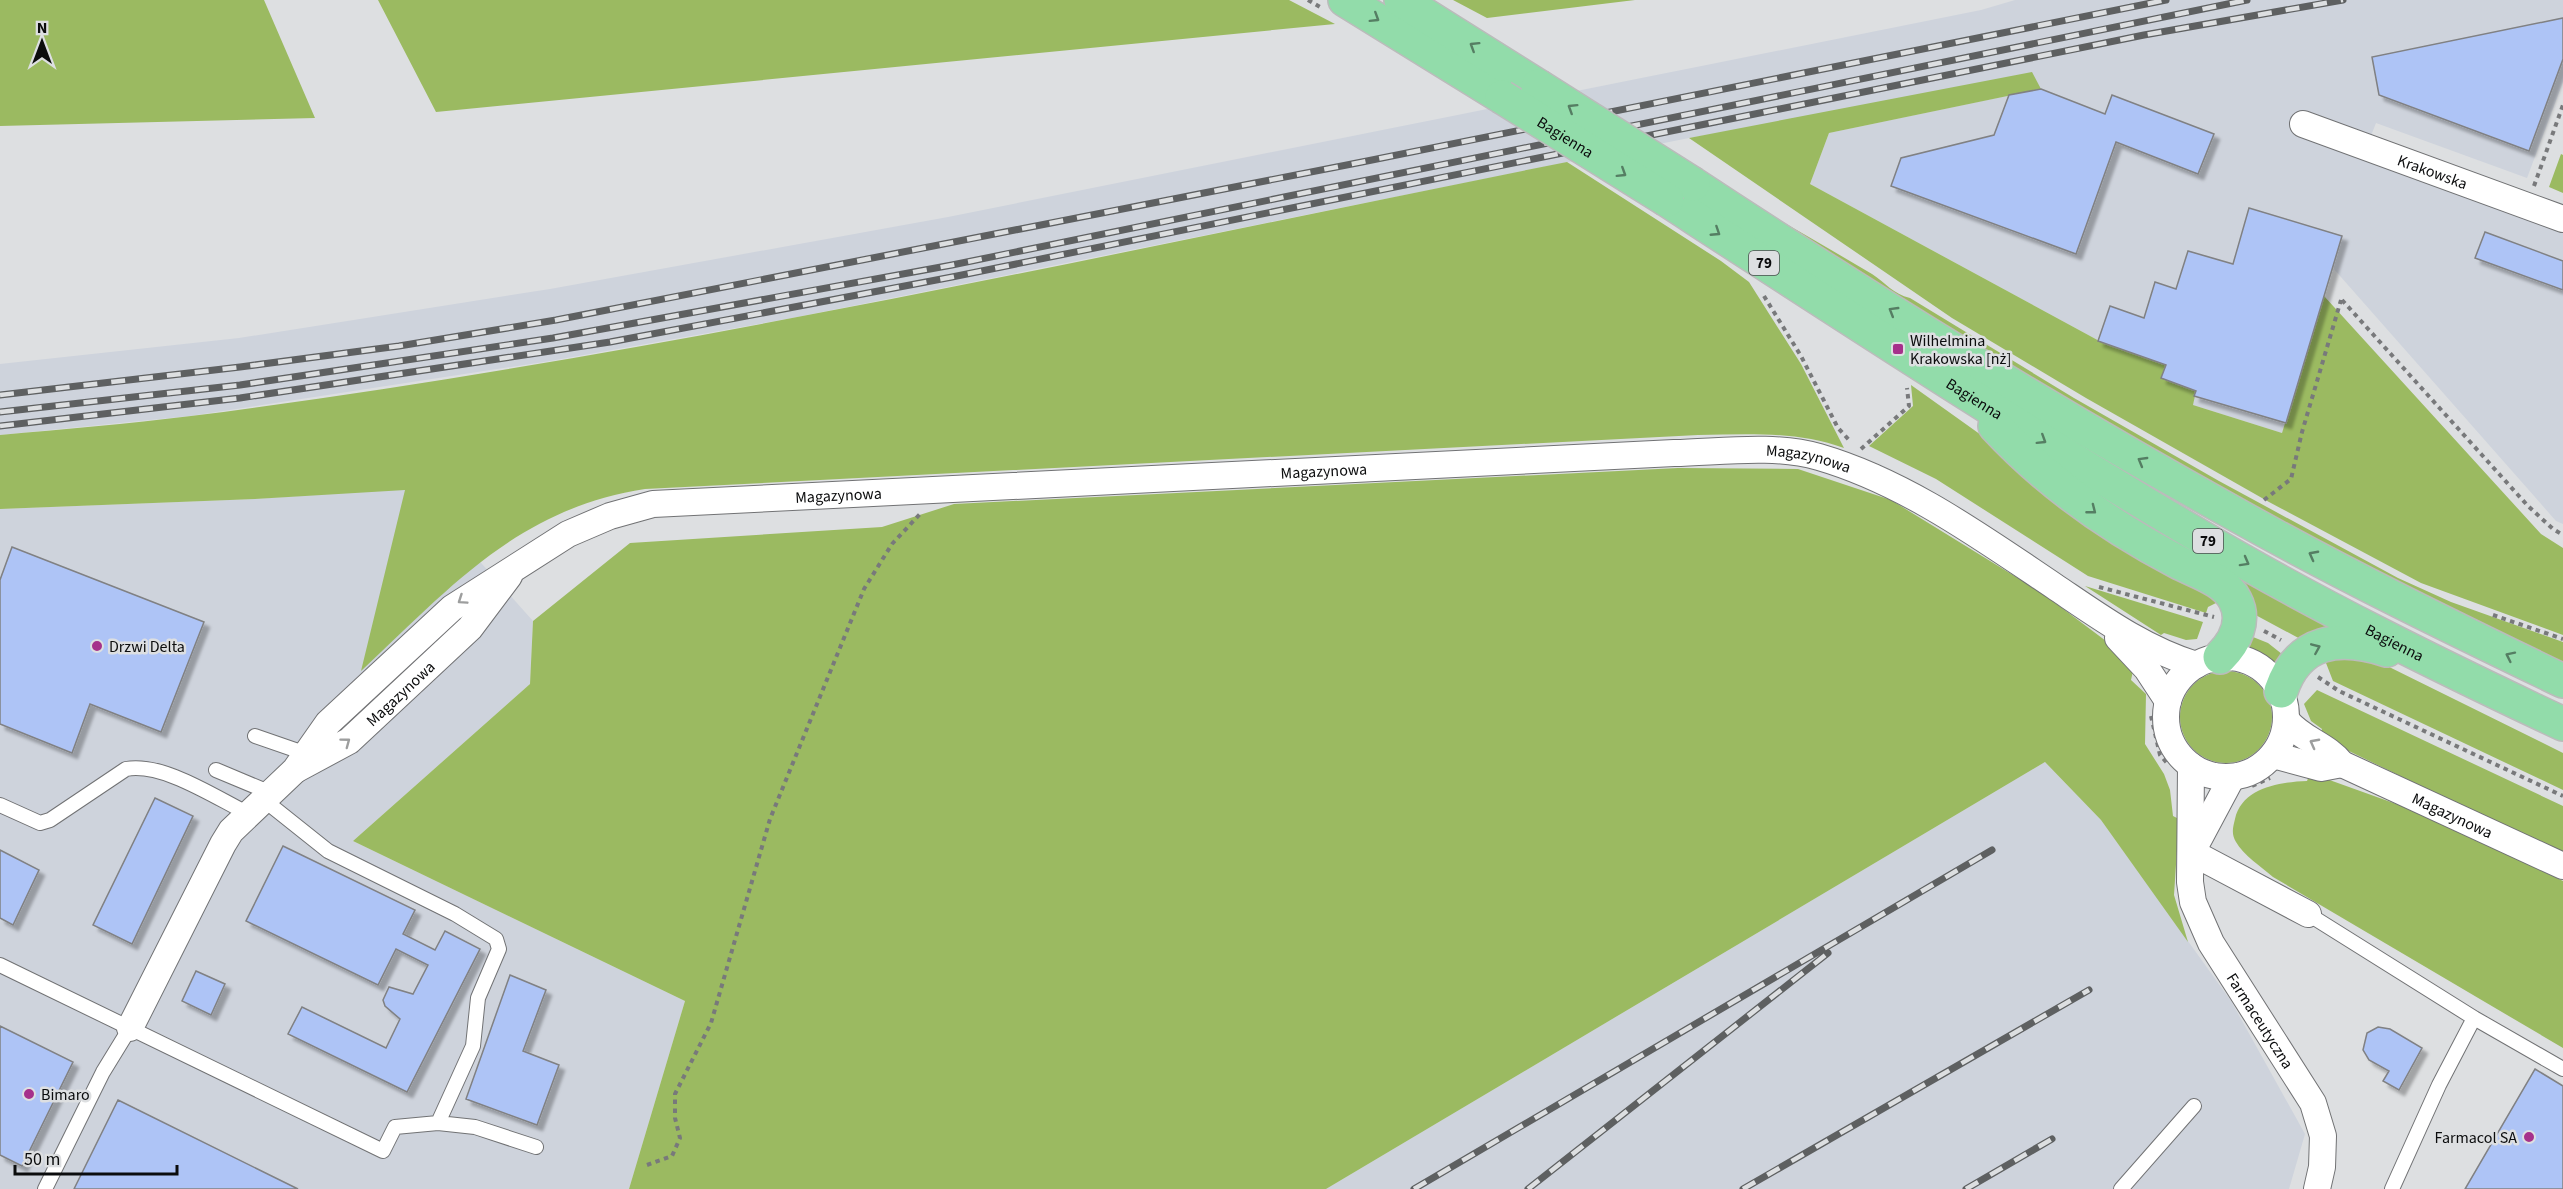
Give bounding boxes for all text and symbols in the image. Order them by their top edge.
one-way arrow [1369,10,1379,22]
north arrow [12,12,72,72]
text: N [37,17,47,39]
one-way arrow [1470,42,1480,54]
one-way arrow [1568,104,1579,115]
street label: Bagienna [1533,112,1598,164]
street label: Krakowska [2394,149,2470,195]
one-way arrow [1616,165,1627,176]
one-way arrow [1709,225,1720,236]
road number: 79 [1749,251,1779,275]
one-way arrow [1889,307,1899,319]
place label: Wilhelmina Krakowska [nż] [1910,330,2011,370]
marker: Wilhelmina Krakowska [nż] [1891,342,1905,356]
street label: Bagienna [1942,373,2007,425]
one-way arrow [2036,432,2046,444]
street label: Magazynowa [1765,440,1854,479]
one-way arrow [2138,457,2149,468]
street label: Magazynowa [1280,458,1368,485]
street label: Magazynowa [795,483,882,509]
one-way arrow [2085,503,2096,514]
road number: 79 [2193,529,2223,553]
one-way arrow [2309,551,2319,562]
one-way arrow [2239,555,2249,566]
one-way arrow [458,593,469,604]
street label: Bagienna [2361,619,2427,667]
place label: Drzwi Delta [109,636,185,658]
marker: Drzwi Delta [90,639,104,653]
one-way arrow [2310,644,2321,656]
one-way arrow [2506,651,2517,663]
street label: Magazynowa [362,656,440,732]
one-way arrow [340,738,351,749]
one-way arrow [2310,739,2321,750]
street label: Magazynowa [2408,788,2496,844]
street label: Farmaceutyczna [2221,969,2298,1073]
place label: Bimaro [41,1084,90,1106]
marker: Bimaro [22,1087,36,1101]
place label: Farmacol SA [2435,1127,2517,1149]
marker: Farmacol SA [2522,1130,2536,1144]
scale bar [15,1138,177,1176]
text: 50 m [24,1147,60,1172]

